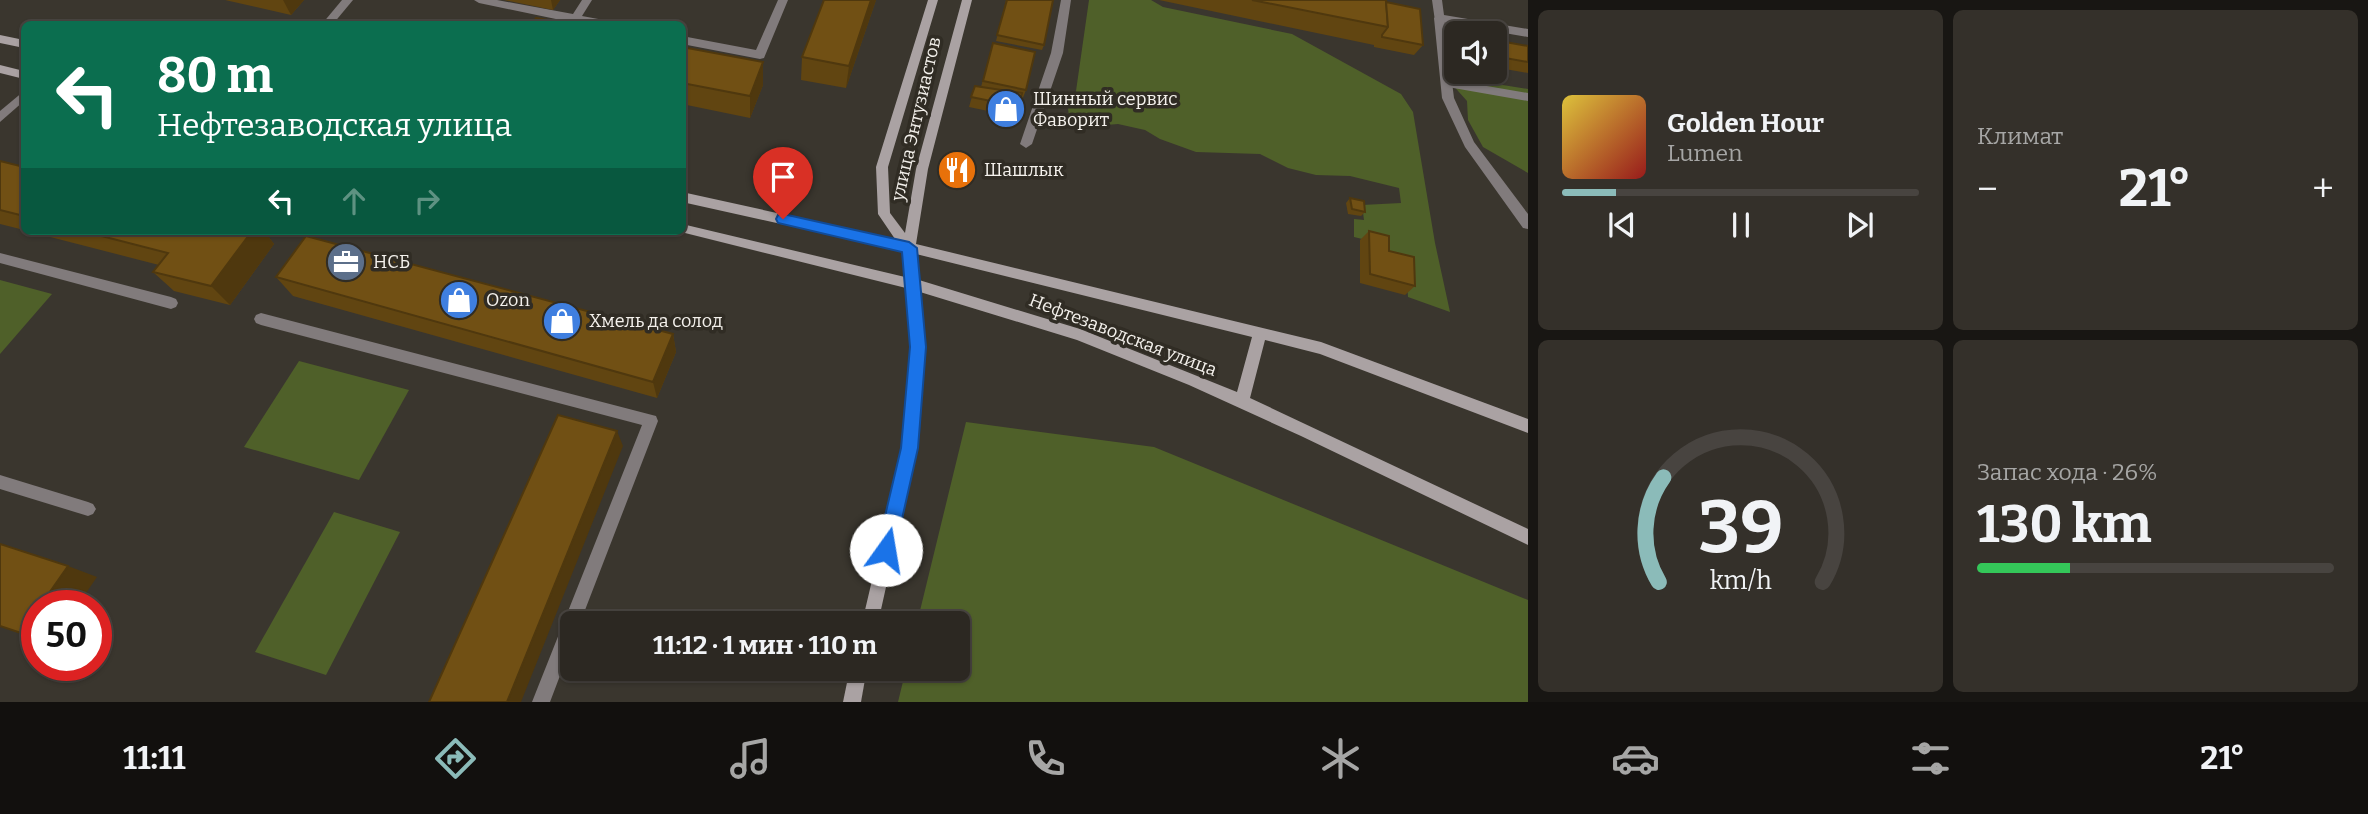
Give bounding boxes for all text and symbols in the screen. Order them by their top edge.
map controls [1444,21,1507,84]
button: sound [1444,21,1507,84]
street label: улица Энтузиастов [886,35,946,204]
text: 80 m [157,46,273,105]
icon: left [42,49,133,140]
shop icon: Шинный сервис Фаворит [985,88,1027,130]
place label: Шинный сервис Фаворит [1033,88,1178,131]
text: Нефтезаводская улица [157,106,512,144]
text: Golden Hour [1667,108,1824,139]
text: Климат [1977,122,2063,150]
text: Lumen [1667,139,1743,167]
pin [753,147,813,219]
restaurant icon: Шашлык [936,149,978,191]
text: 21° [2119,157,2191,220]
icon: arrive [764,158,802,196]
place label: Шашлык [984,159,1064,181]
text: − [1977,166,1998,212]
text: + [2312,166,2334,212]
icon: left [262,182,300,220]
icon: ahead [335,182,373,220]
icon: right [408,182,446,220]
icon: previous [1603,206,1641,244]
icon: pause [1722,206,1760,244]
icon: next [1841,206,1879,244]
office icon: НСБ [325,241,367,283]
place label: НСБ [373,251,410,273]
shop icon: Ozon [438,279,480,321]
place label: Ozon [486,289,530,311]
street label: Нефтезаводская улица [1026,289,1220,381]
shop icon: Хмель да солод [541,300,583,342]
place label: Хмель да солод [589,310,723,332]
text: Запас хода · 26% [1977,458,2157,486]
text: 39 [1698,484,1783,571]
text: 130 km [1977,493,2152,556]
position arrow [849,513,923,587]
text: km/h [1710,566,1772,596]
speed limit sign: 50 [21,590,112,681]
text: 11:12 · 1 мин · 110 m [653,630,877,661]
icon: directions [431,734,480,783]
icon: music [726,734,775,783]
icon: phone [1021,734,1070,783]
icon: climate [1316,734,1365,783]
icon: car [1611,734,1660,783]
icon: filters [1906,734,1955,783]
text: 11:11 [123,739,186,777]
text: 21° [2200,739,2245,777]

